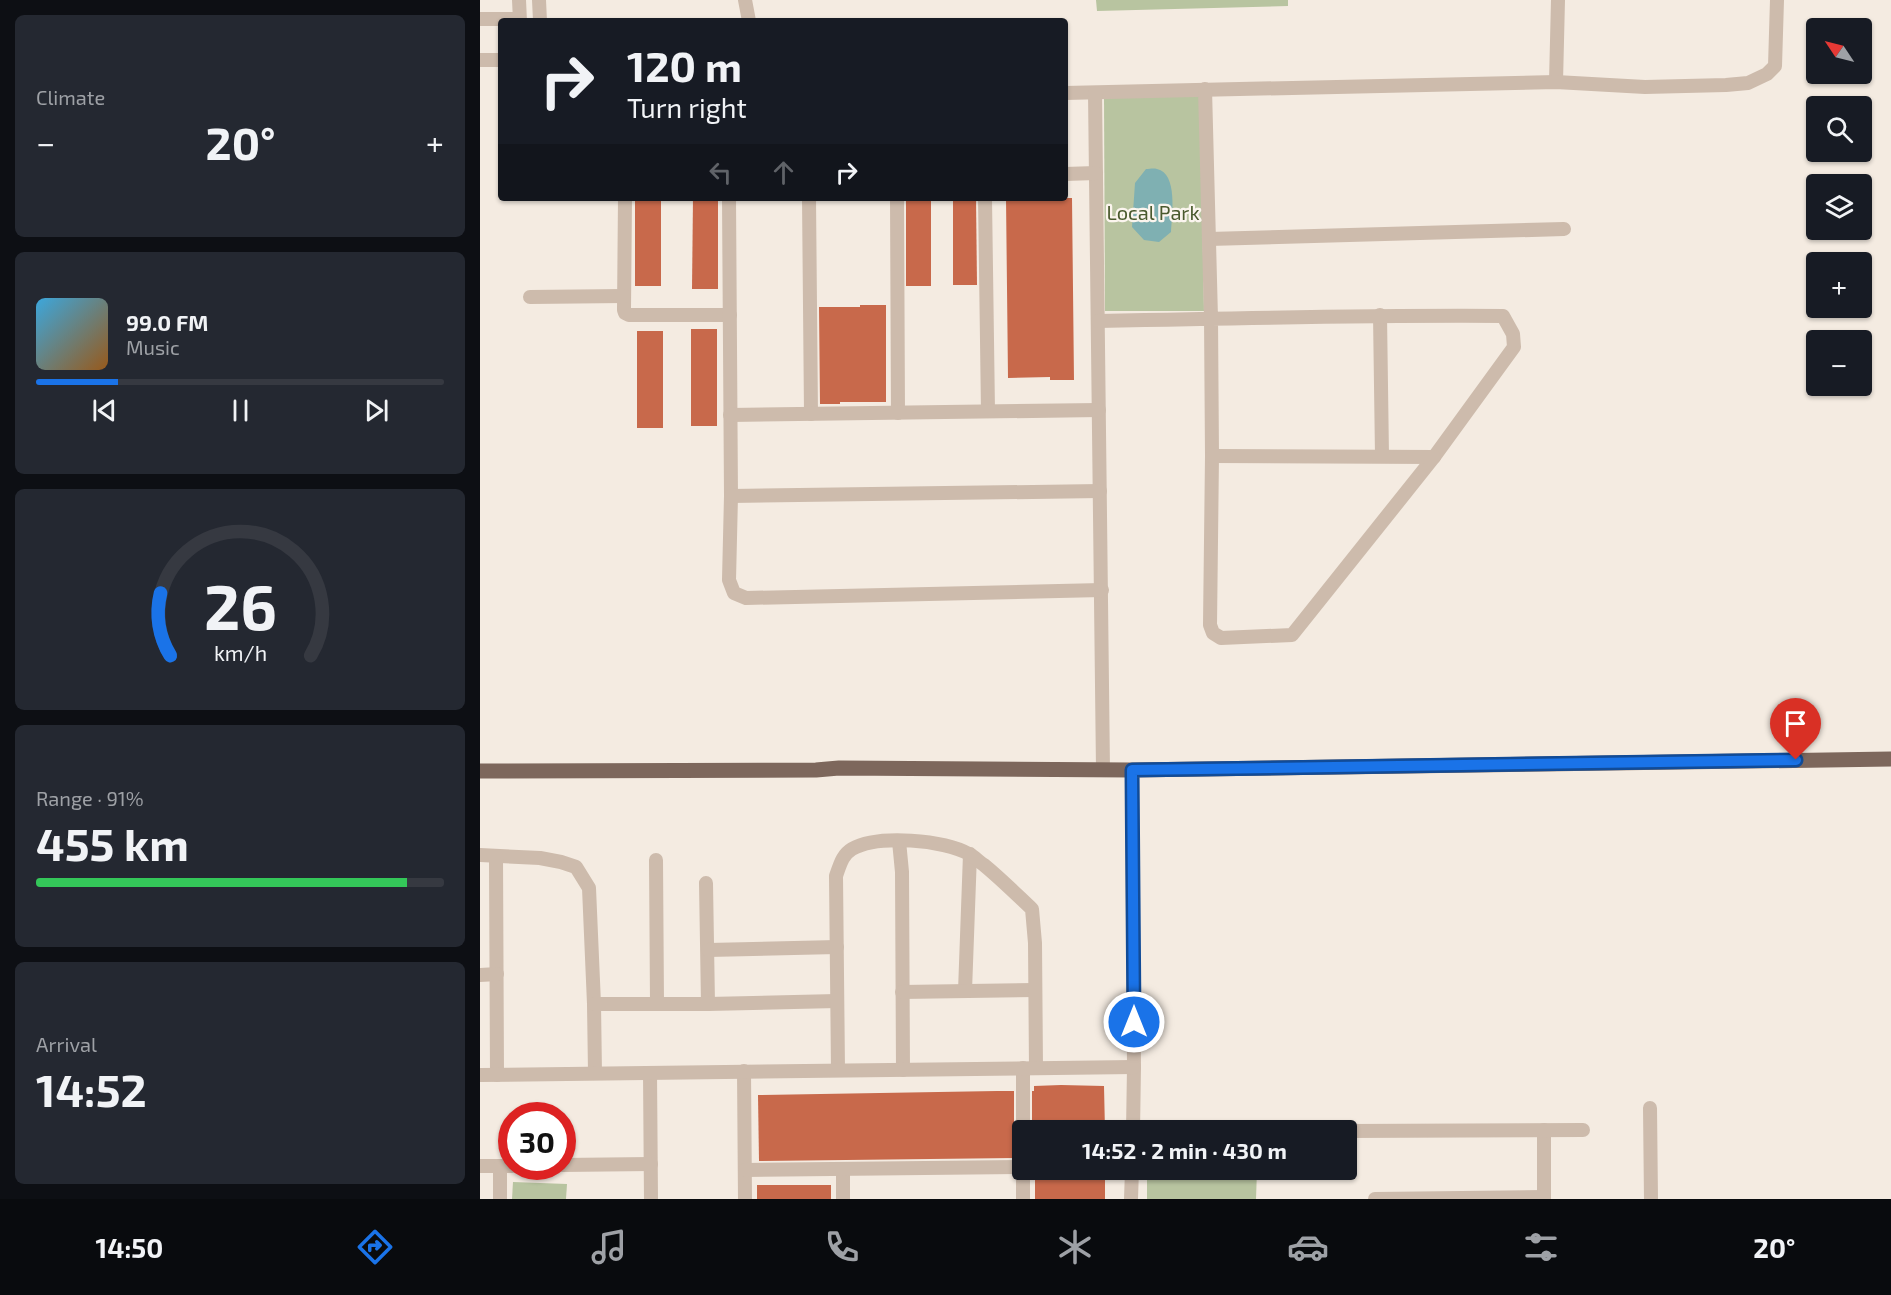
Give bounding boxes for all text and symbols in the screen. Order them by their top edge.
north arrow [1806,18,1872,84]
map controls [1806,18,1872,396]
text: 120 m [627,40,742,90]
icon: right [528,42,606,120]
text: Climate [36,85,105,109]
text: Turn right [627,91,747,123]
button: search [1806,96,1872,162]
text: 20° [206,115,276,169]
text: − [36,122,55,162]
text: + [426,122,444,162]
icon: left [704,156,737,189]
icon: ahead [767,156,800,189]
icon: right [830,156,863,189]
button: layers [1806,174,1872,240]
park label: Local Park [1106,200,1200,224]
button: + [1806,252,1872,318]
text: 99.0 FM [126,309,208,335]
button: − [1806,330,1872,396]
text: Music [126,335,180,359]
icon: previous [88,394,121,427]
icon: pause [224,394,257,427]
icon: next [360,394,393,427]
text: 26 [203,569,277,644]
text: km/h [213,641,267,666]
pin [1770,698,1821,760]
icon: arrive [1779,707,1812,740]
text: Range · 91% [36,786,144,810]
text: 455 km [36,816,189,870]
position arrow [1102,990,1166,1054]
text: Arrival [36,1032,97,1056]
text: 14:52 [36,1062,147,1116]
speed limit sign: 30 [498,1102,576,1180]
text: 14:52 · 2 min · 430 m [1082,1137,1287,1163]
icon: directions [354,1226,396,1268]
icon: music [588,1226,630,1268]
icon: phone [821,1226,863,1268]
icon: climate [1054,1226,1096,1268]
icon: car [1287,1226,1329,1268]
icon: filters [1520,1226,1562,1268]
text: 14:50 [96,1231,163,1263]
text: 20° [1753,1231,1795,1263]

